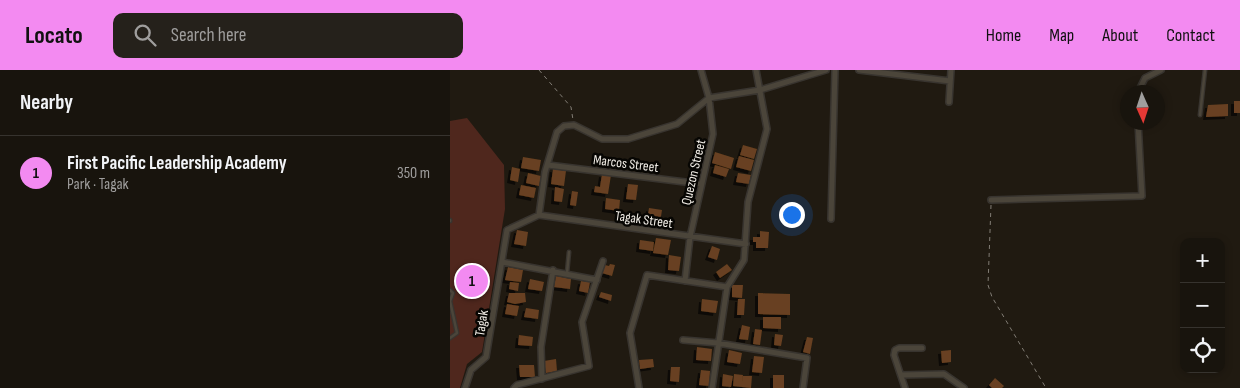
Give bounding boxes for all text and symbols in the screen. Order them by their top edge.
search box [113,13,463,58]
text: Locato [25,21,83,50]
icon: search [131,21,159,49]
text: Search here [171,24,246,47]
text: Home [986,25,1021,46]
text: Map [1049,25,1074,46]
text: About [1102,25,1138,46]
text: Contact [1166,25,1215,46]
north arrow [1120,85,1165,130]
text: Nearby [20,90,73,115]
street label: Quezon Street [678,138,709,207]
street label: Marcos Street [592,151,660,176]
text: First Pacific Leadership Academy [67,152,287,175]
text: 1 [33,164,39,183]
text: 350 m [397,164,430,183]
text: Park · Tagak [67,175,129,194]
your location [779,202,805,228]
street label: Tagak Street [614,207,674,232]
map controls [1180,238,1225,373]
button: + [1180,238,1225,283]
pin: 1 [456,262,488,300]
button: − [1180,283,1225,328]
street label: Tagak [471,308,492,337]
button: locate [1180,328,1225,373]

